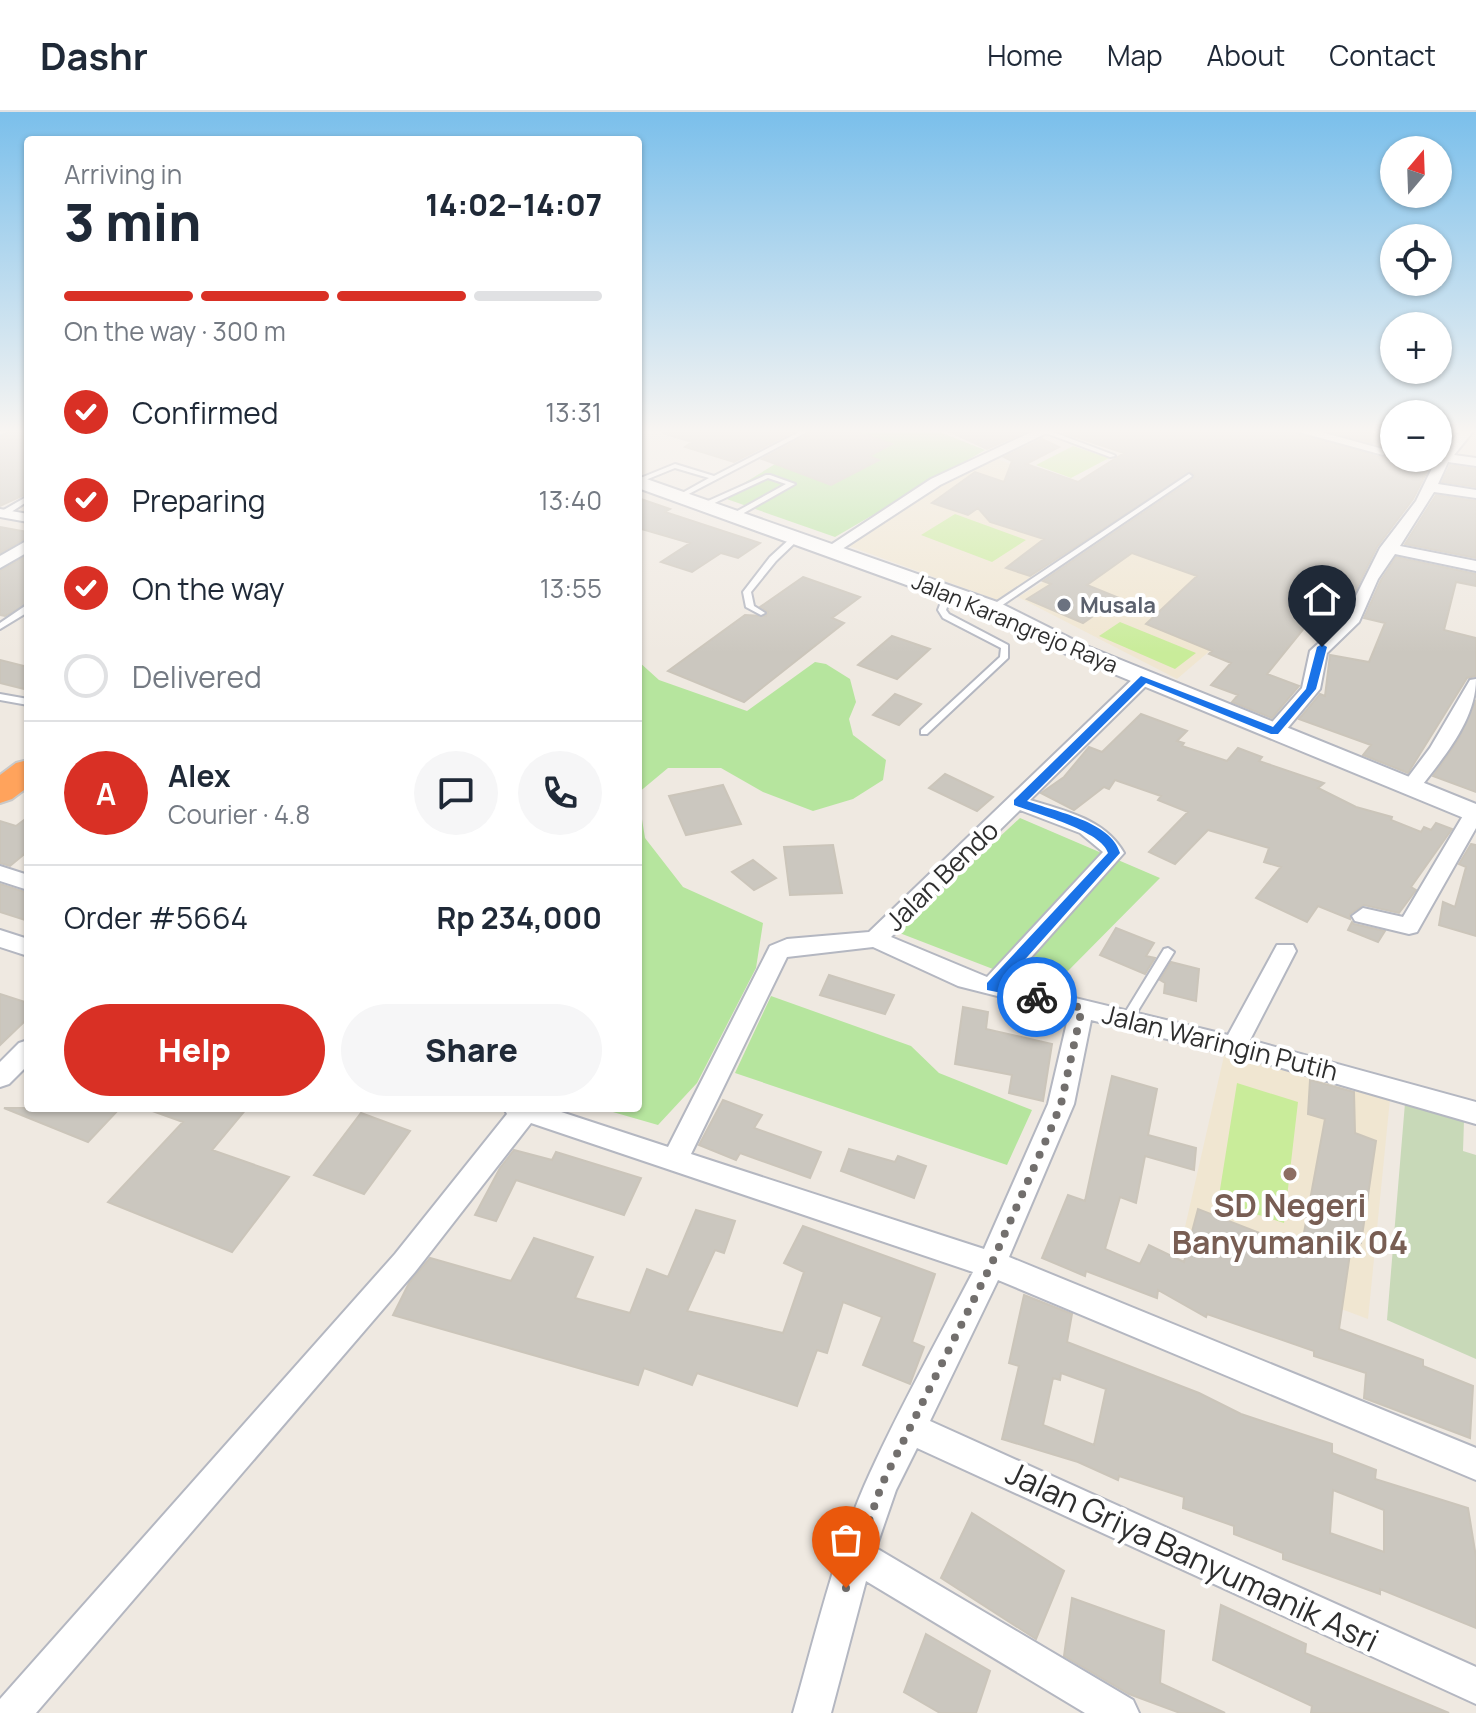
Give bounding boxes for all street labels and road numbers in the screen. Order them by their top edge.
street label: Jalan Karangrejo Raya [908,566,1122,680]
street label: Jalan Bendo [877,812,1006,938]
street label: Jalan Waringin Putih [1099,995,1342,1089]
street label: Jalan Griya Banyumanik Asri [999,1450,1386,1662]

